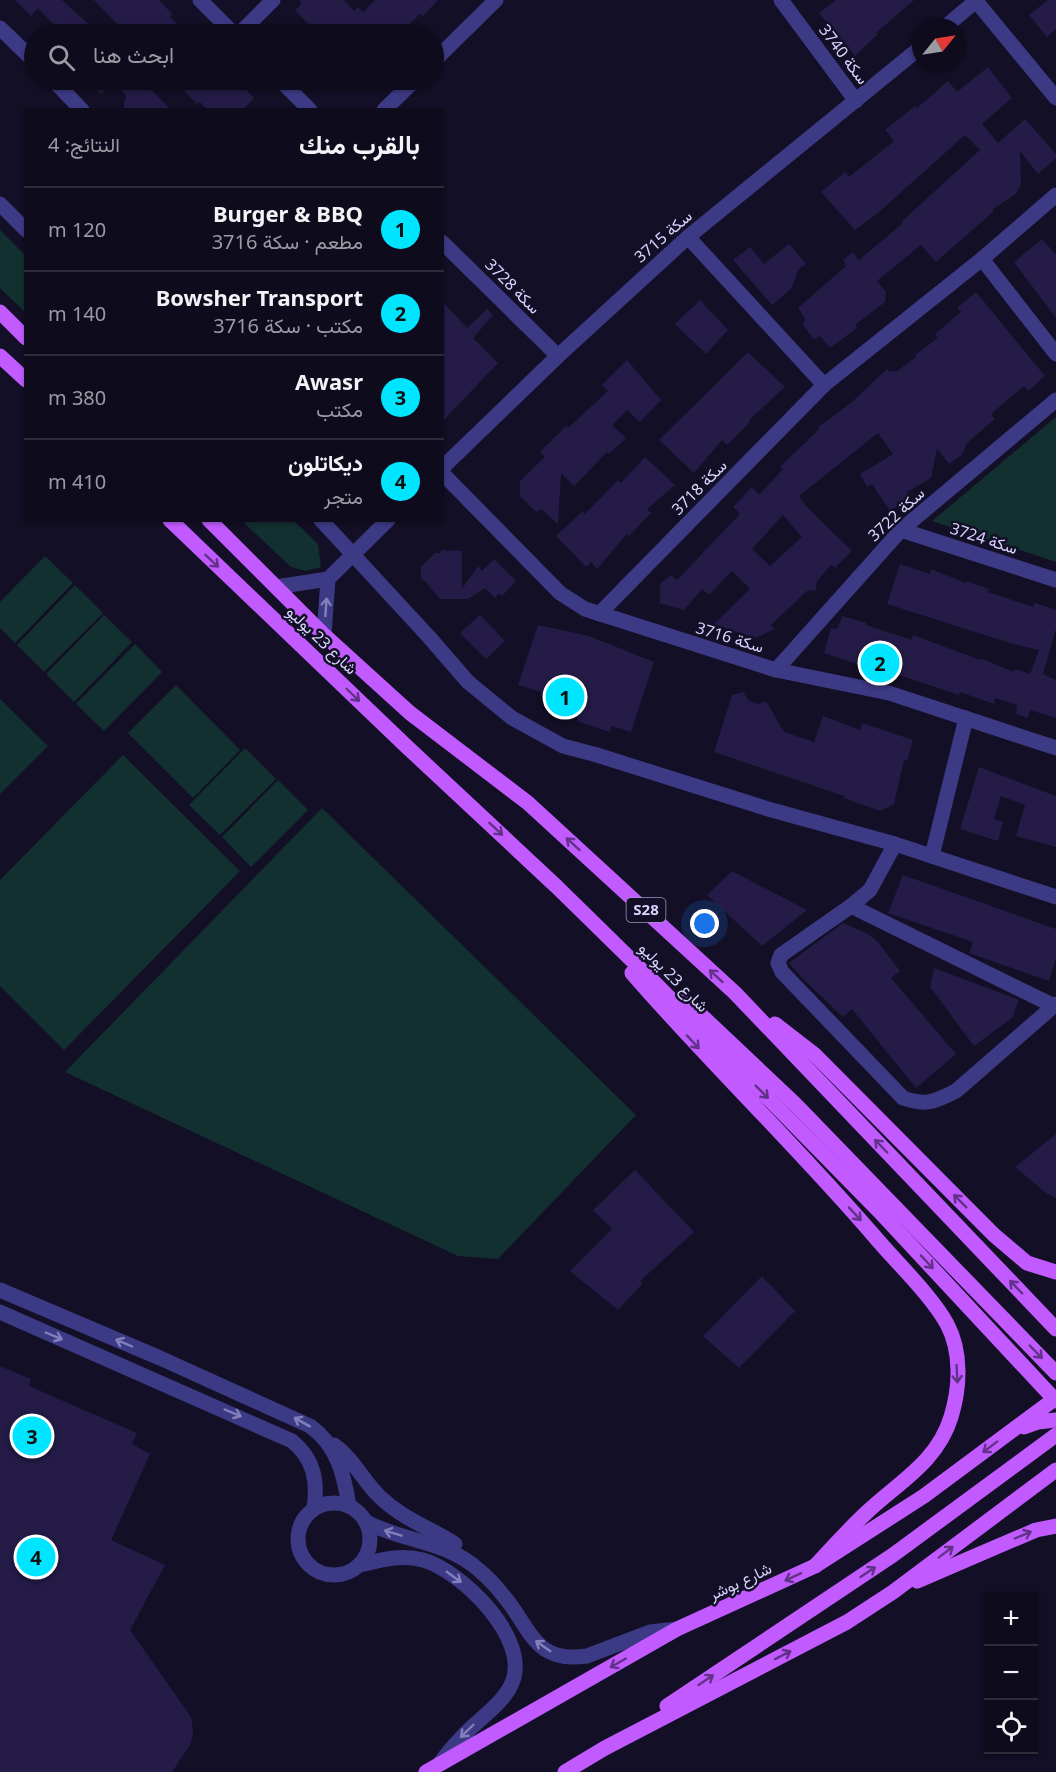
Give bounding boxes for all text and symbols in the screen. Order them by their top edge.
north arrow [912,18,966,72]
street label: سكة 3740 [814,19,874,89]
search box [24,24,444,90]
text: ابحث هنا [93,39,174,69]
icon: search [45,41,78,74]
text: بالقرب منك [299,126,420,162]
text: النتائج: 4 [48,131,120,158]
text: Burger & BBQ [213,198,363,228]
street label: سكة 3715 [629,205,697,267]
text: 120 m [48,216,106,243]
text: 1 [395,216,406,243]
text: مطعم · سكة 3716 [212,228,363,255]
street label: سكة 3728 [481,254,545,318]
text: Bowsher Transport [156,282,363,312]
text: 140 m [48,300,106,327]
text: 2 [395,300,406,327]
text: مكتب · سكة 3716 [213,312,363,339]
text: Awasr [295,366,363,396]
text: 380 m [48,384,106,411]
text: 3 [395,384,406,411]
text: مكتب [316,396,363,423]
text: ديكاتلون [288,447,363,477]
street label: سكة 3718 [667,455,731,519]
text: 410 m [48,468,106,495]
text: 4 [395,468,406,495]
street label: سكة 3722 [863,482,929,546]
text: متجر [324,483,363,510]
street label: سكة 3724 [947,517,1021,559]
one-way arrow [205,553,220,568]
one-way arrow [321,597,332,617]
street label: شارع 23 يوليو [281,601,362,680]
street label: سكة 3716 [693,616,767,658]
pin: 2 [860,640,900,686]
pin: 1 [546,674,584,720]
one-way arrow [346,688,361,703]
one-way arrow [488,822,503,836]
one-way arrow [565,837,580,851]
road number: S28 [626,898,666,922]
your location [690,909,719,938]
street label: شارع 23 يوليو [634,937,714,1017]
one-way arrow [709,968,724,983]
one-way arrow [686,1034,700,1049]
one-way arrow [755,1084,770,1099]
one-way arrow [874,1139,888,1154]
one-way arrow [953,1194,968,1209]
one-way arrow [848,1207,862,1222]
one-way arrow [919,1255,934,1270]
one-way arrow [1009,1280,1023,1295]
one-way arrow [44,1330,62,1342]
one-way arrow [115,1337,134,1348]
one-way arrow [1028,1345,1043,1360]
one-way arrow [952,1364,963,1383]
one-way arrow [223,1408,241,1419]
pin: 3 [12,1414,51,1458]
one-way arrow [294,1416,311,1428]
one-way arrow [983,1441,999,1453]
one-way arrow [384,1527,403,1538]
one-way arrow [1014,1529,1032,1540]
pin: 4 [16,1534,56,1580]
one-way arrow [938,1546,954,1558]
street label: شارع بوشر [704,1557,775,1606]
one-way arrow [859,1566,875,1578]
one-way arrow [446,1571,462,1583]
one-way arrow [784,1571,802,1583]
map controls [984,1592,1038,1754]
button: + [984,1592,1038,1646]
one-way arrow [535,1640,551,1652]
button: − [984,1646,1038,1700]
one-way arrow [774,1649,792,1661]
one-way arrow [610,1657,627,1669]
one-way arrow [697,1674,714,1687]
button: locate [984,1700,1038,1754]
one-way arrow [460,1724,475,1739]

